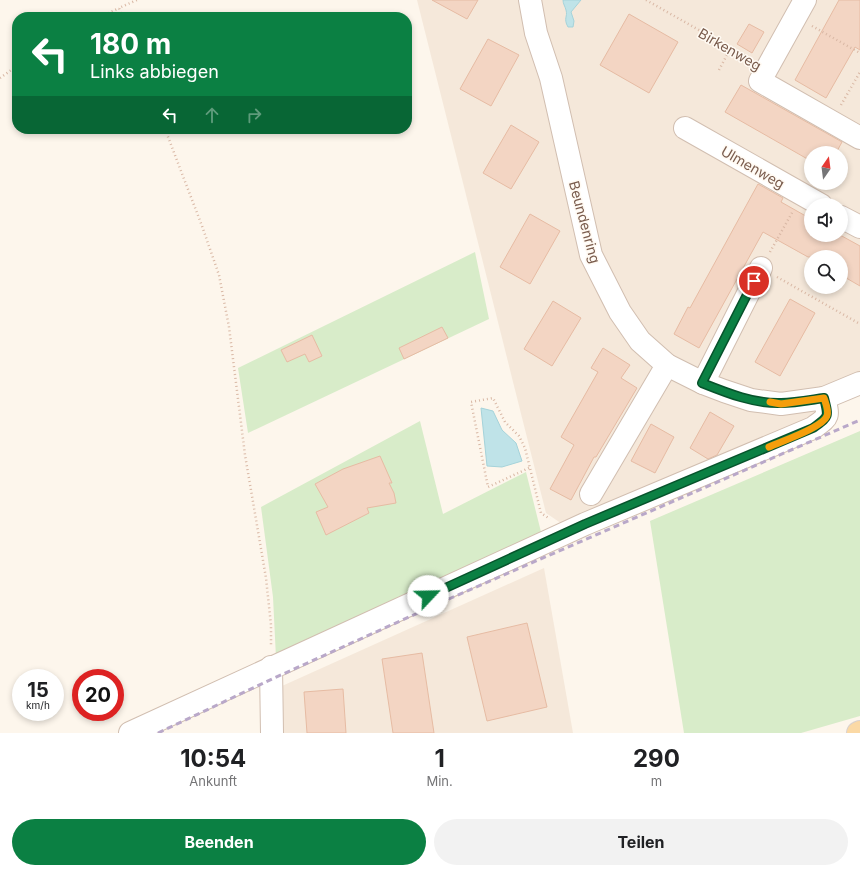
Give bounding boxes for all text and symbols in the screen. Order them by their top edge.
street label: Birkenweg [696,24,764,74]
text: 180 m [90,27,171,61]
icon: left [24,28,76,80]
text: Links abbiegen [90,61,219,82]
icon: left [159,104,181,126]
icon: ahead [201,104,223,126]
icon: right [243,104,265,126]
street label: Ulmenweg [718,142,788,192]
north arrow [804,146,848,190]
map controls [804,146,848,294]
street label: Beundenring [566,179,604,265]
button: sound [804,198,848,242]
button: search [804,250,848,294]
pin [737,264,771,298]
icon: arrive [743,270,765,292]
position arrow [407,575,449,617]
speed limit sign: 20 [72,669,124,721]
text: 15 [27,678,49,702]
text: km/h [26,699,50,711]
text: 10:54 [180,744,246,773]
text: 1 [434,744,445,773]
text: 290 [633,744,680,773]
text: Ankunft [189,773,237,789]
text: Min. [426,773,453,789]
text: m [651,773,662,789]
button: Beenden [12,819,426,865]
button: Teilen [434,819,848,865]

